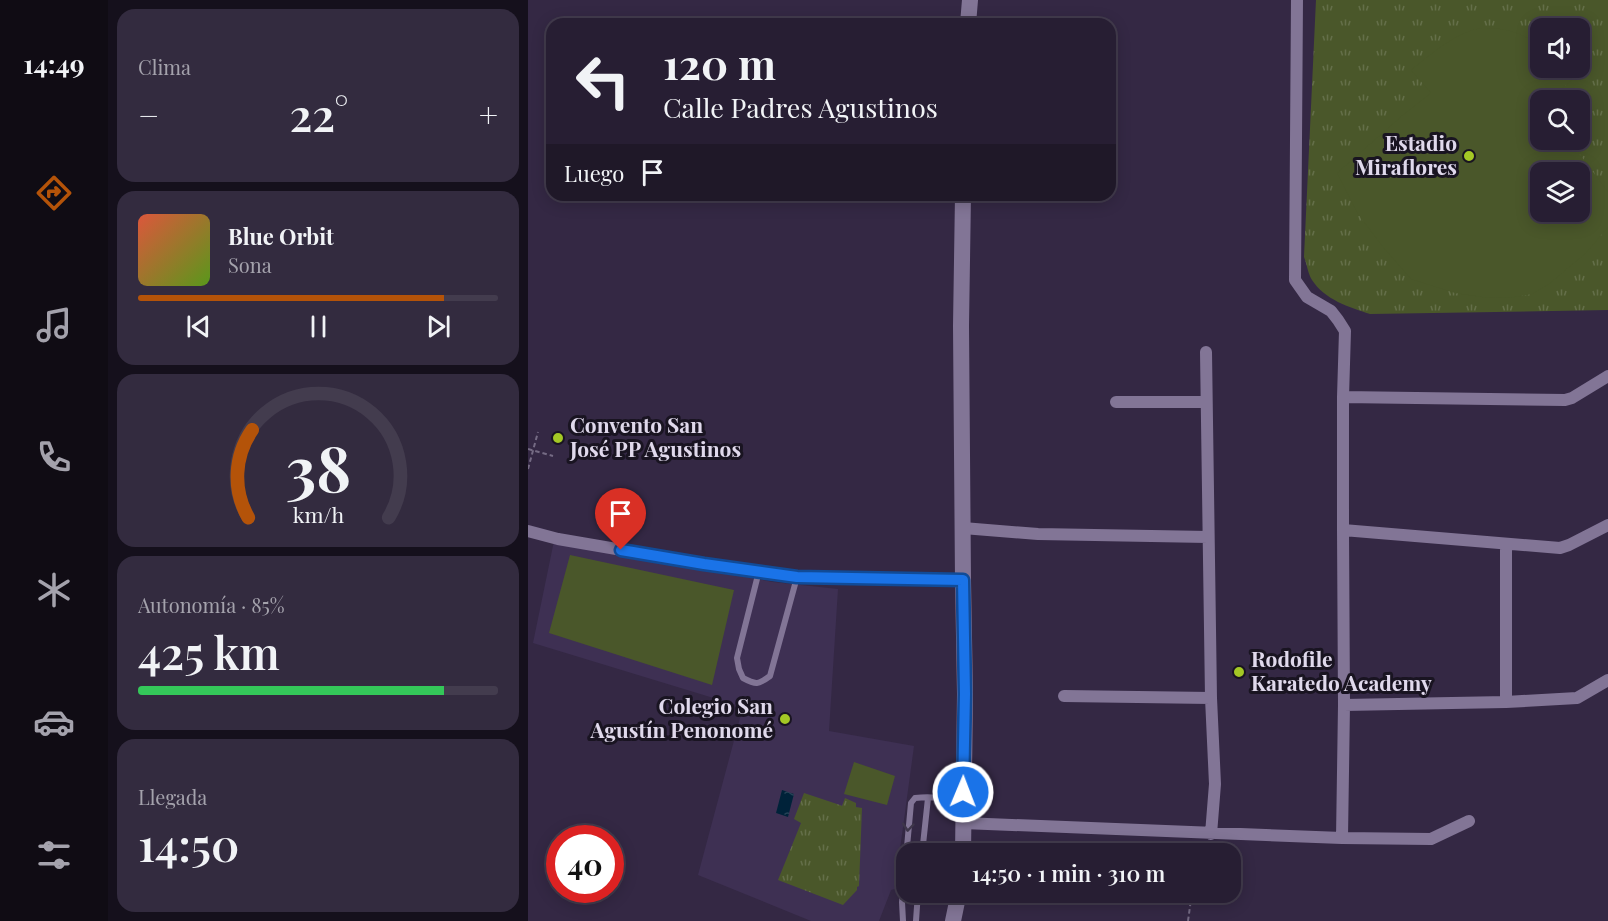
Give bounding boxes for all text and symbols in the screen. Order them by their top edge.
map controls [1530,18,1590,222]
button: sound [1530,18,1590,78]
text: 120 m [663,35,776,91]
icon: left [564,42,642,120]
text: 14:49 [23,45,85,81]
text: Clima [138,53,191,80]
text: 22° [289,83,349,143]
text: Calle Padres Agustinos [663,89,938,125]
button: search [1530,90,1590,150]
text: − [138,92,159,136]
text: + [479,92,498,136]
place label: Estadio Miraflores [1355,128,1457,180]
marker: Estadio Miraflores [1462,149,1476,163]
icon: arrive [636,156,669,189]
text: Luego [564,158,624,188]
button: layers [1530,162,1590,222]
icon: directions [33,172,75,214]
text: Blue Orbit [228,221,334,251]
text: Sona [228,251,272,278]
icon: music [33,304,75,346]
icon: previous [182,310,215,343]
icon: pause [302,310,335,343]
icon: next [422,310,455,343]
place label: Convento San José PP Agustinos [569,410,741,462]
text: 38 [285,424,351,508]
marker: Convento San José PP Agustinos [551,431,565,445]
icon: phone [33,436,75,478]
pin [595,488,646,550]
icon: arrive [604,497,637,530]
text: km/h [292,500,344,528]
icon: climate [33,569,75,611]
text: Autonomía · 85% [138,591,285,618]
text: 425 km [138,621,280,681]
place label: Rodofile Karatedo Academy [1251,644,1432,696]
marker: Rodofile Karatedo Academy [1232,665,1246,679]
place label: Colegio San Agustín Penonomé [589,691,773,743]
icon: car [33,701,75,743]
marker: Colegio San Agustín Penonomé [778,712,792,726]
position arrow [931,760,995,824]
text: Llegada [138,783,207,810]
text: 14:50 [138,813,239,873]
one-way arrow [902,822,915,831]
speed limit sign: 40 [546,825,624,903]
icon: filters [33,834,75,876]
text: 14:50 · 1 min · 310 m [972,858,1165,888]

